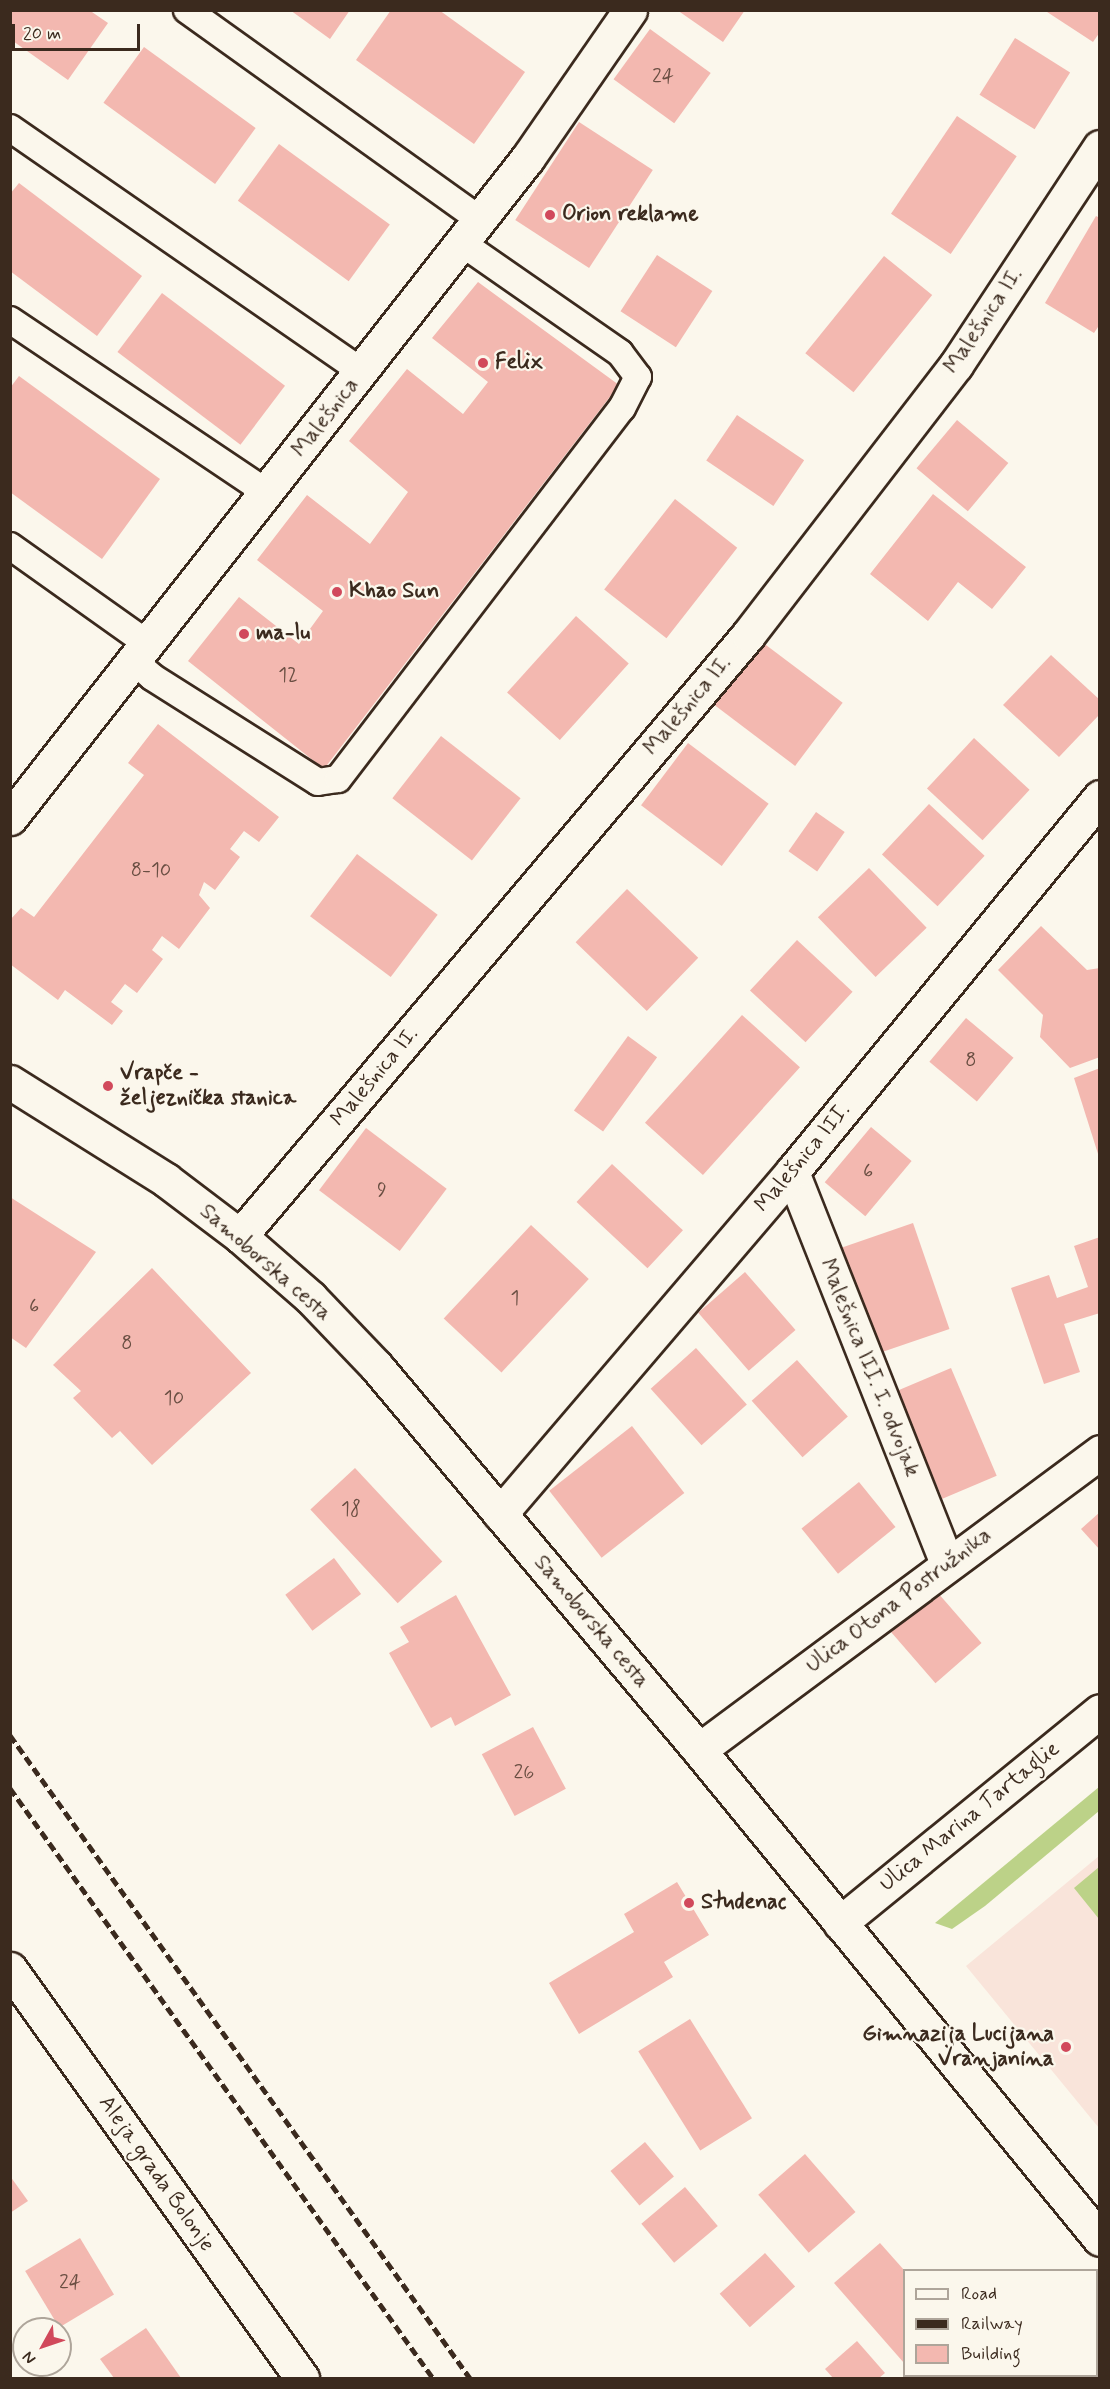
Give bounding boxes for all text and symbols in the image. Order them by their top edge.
scale bar [15,12,142,50]
text: 20 m [23,22,61,46]
house number: 24 [652,64,674,88]
place label: Orion reklame [562,202,692,228]
marker: Orion reklame [543,208,557,222]
street label: Malešnica II. [937,260,1031,382]
place label: Felix [495,350,543,376]
marker: Felix [476,356,490,370]
street label: Malešnica [287,373,365,463]
place label: Khao Sun [349,579,437,605]
marker: Khao Sun [330,585,344,599]
place label: ma-lu [256,621,310,647]
marker: ma-lu [237,627,251,641]
street label: Malešnica II. [637,648,739,764]
house number: 12 [278,663,298,687]
house number: 8-10 [131,858,171,882]
street label: Malešnica II. [324,1019,426,1135]
house number: 8 [965,1048,977,1072]
place label: Vrapče - željeznička stanica [120,1060,296,1112]
marker: Vrapče - željeznička stanica [101,1079,115,1093]
street label: Malešnica III. [750,1098,856,1218]
house number: 6 [863,1159,873,1183]
house number: 9 [377,1178,387,1202]
street label: Samoborska cesta [194,1198,336,1328]
street label: Malešnica III. I. odvojak [813,1255,925,1481]
house number: 1 [511,1286,519,1310]
house number: 6 [29,1294,39,1318]
house number: 8 [121,1331,133,1355]
house number: 10 [164,1386,184,1410]
house number: 18 [341,1497,361,1521]
street label: Ulica Otona Postružnika [802,1523,996,1679]
street label: Samoborska cesta [527,1550,655,1694]
street label: Ulica Marina Tartaglie [877,1738,1063,1896]
house number: 26 [514,1760,534,1784]
place label: Studenac [701,1890,786,1916]
marker: Studenac [682,1896,696,1910]
place label: Gimnazija Lucijana Vranjanina [865,2021,1054,2072]
marker: Gimnazija Lucijana Vranjanina [1059,2040,1073,2054]
street label: Aleja grada Bolonje [91,2089,221,2259]
legend [903,2269,1098,2377]
house number: 24 [59,2270,81,2294]
text: Road [961,2282,997,2306]
text: Railway [961,2312,1023,2336]
north arrow [12,2317,72,2377]
text: Building [961,2342,1021,2366]
text: N [18,2347,41,2368]

